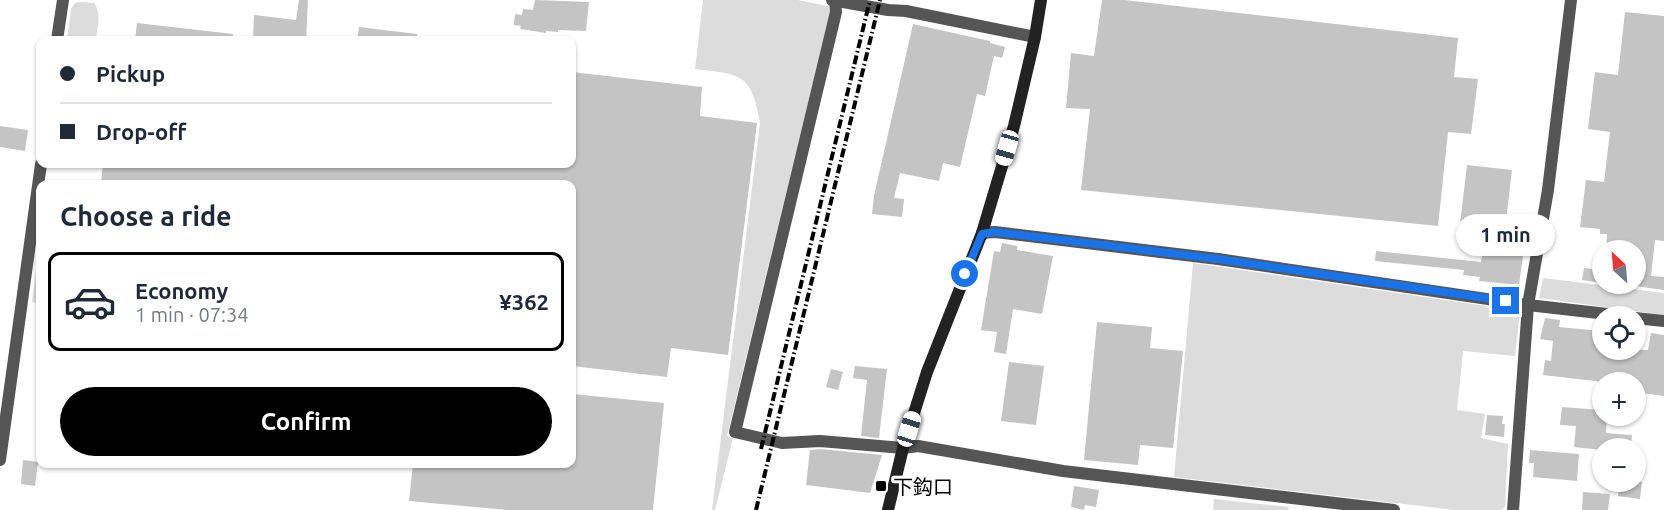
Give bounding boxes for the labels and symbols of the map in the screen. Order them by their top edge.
car [993,128,1021,168]
callout: 1 min [1456,214,1556,256]
north arrow [1592,240,1646,294]
route start [951,260,978,287]
route end [1492,287,1519,314]
car [895,409,923,449]
place label: 下鈎口 [893,475,953,498]
marker: 下鈎口 [874,479,888,493]

